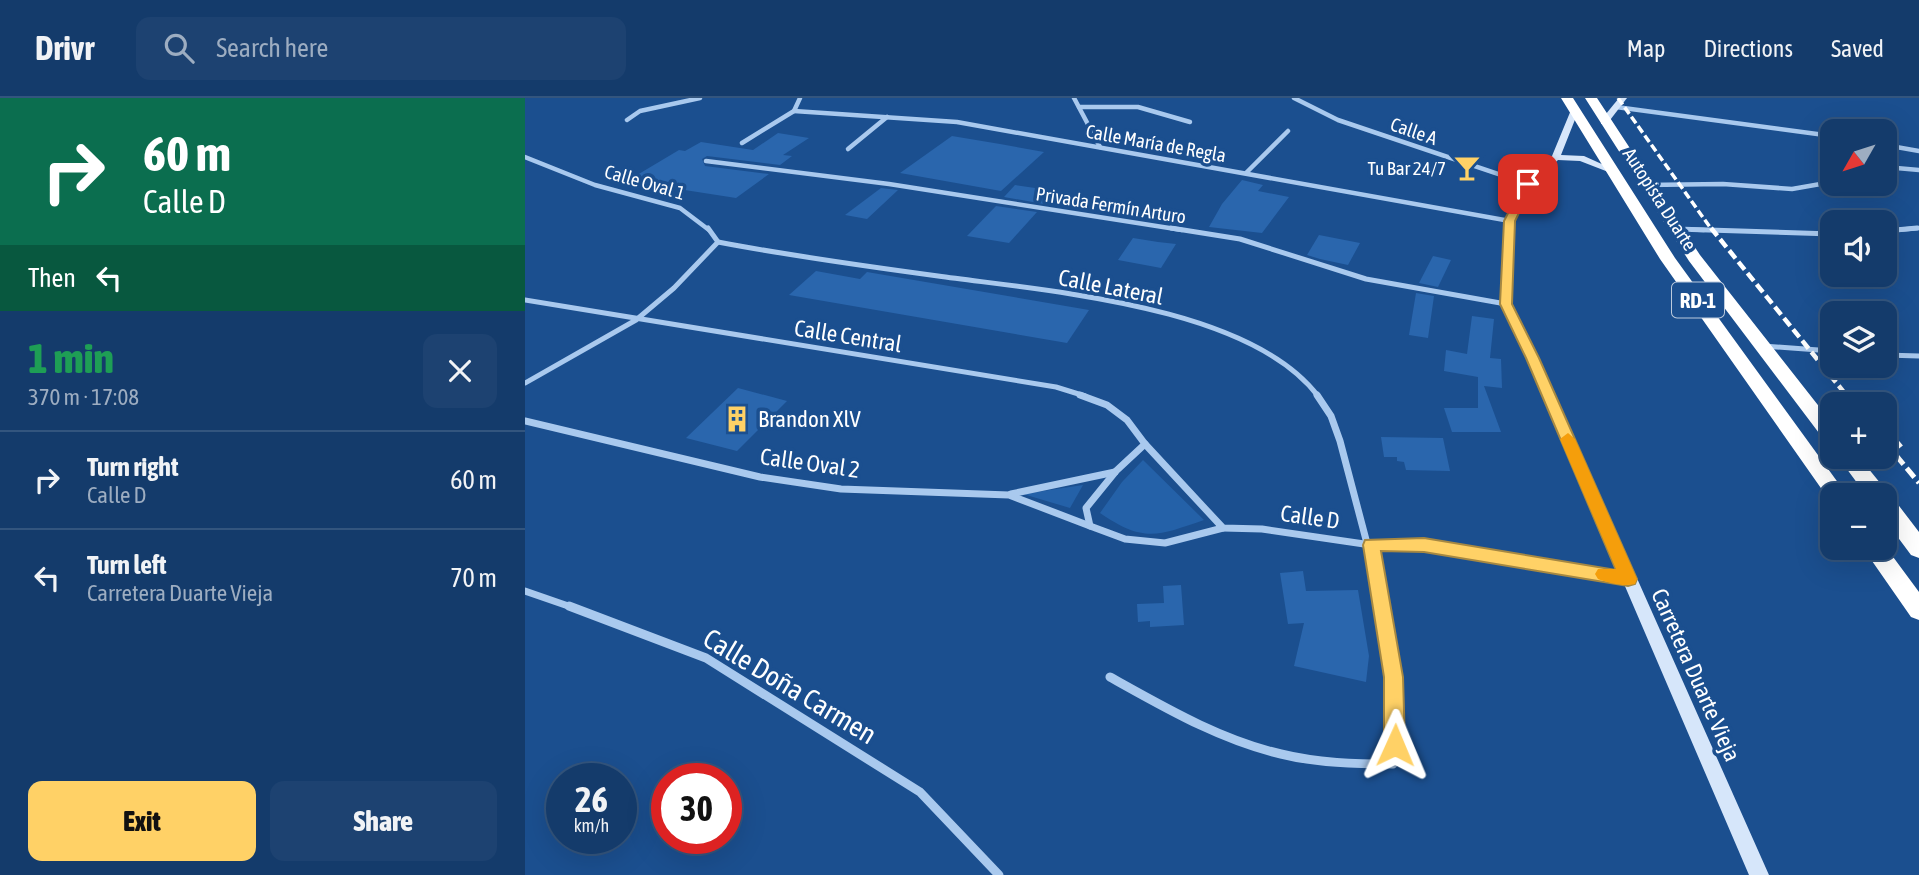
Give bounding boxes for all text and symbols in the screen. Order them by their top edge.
search box [136,17,626,80]
text: Drivr [35,29,94,67]
icon: search [160,29,198,67]
text: Search here [216,33,328,63]
text: Map [1627,35,1665,62]
text: Directions [1703,35,1793,62]
text: Saved [1831,35,1884,62]
street label: Calle A [1388,113,1441,149]
north arrow [1820,119,1897,196]
map controls [1820,119,1897,560]
street label: Calle María de Regla [1084,120,1228,166]
text: 60 m [143,125,231,181]
icon: right [28,126,119,217]
street label: Autopista Duarte [1619,144,1701,254]
bar icon: Tu Bar 24/7 [1452,153,1482,183]
pin [1498,154,1558,214]
place label: Tu Bar 24/7 [1368,157,1446,179]
street label: Calle Oval 1 [602,160,688,204]
icon: arrive [1509,165,1547,203]
street label: Privada Fermín Arturo [1034,182,1188,228]
text: Calle D [143,183,226,220]
button: sound [1820,210,1897,287]
icon: left [90,259,128,297]
text: Then [28,263,76,293]
street label: Calle Lateral [1056,264,1166,310]
road number: RD-1 [1672,282,1724,318]
button: layers [1820,301,1897,378]
street label: Calle Central [792,315,904,357]
text: 1 min [28,334,114,382]
button: close [423,334,497,408]
text: 370 m · 17:08 [28,384,139,410]
button: + [1820,392,1897,469]
building icon: Brandon XlV [722,404,752,434]
place label: Brandon XlV [758,406,862,432]
street label: Calle Oval 2 [759,443,861,483]
text: Turn right [87,452,178,482]
icon: right [28,461,66,499]
text: 60 m [450,465,497,495]
text: Calle D [87,482,146,508]
button: − [1820,483,1897,560]
street label: Calle D [1279,500,1341,534]
text: Turn left [87,550,167,580]
icon: left [28,559,66,597]
text: 70 m [450,563,497,593]
text: Carretera Duarte Vieja [87,580,273,606]
street label: Carretera Duarte Vieja [1646,585,1746,765]
street label: Calle Doña Carmen [698,622,882,750]
position arrow [1358,708,1432,782]
speed limit sign: 30 [651,763,742,854]
text: 26 [575,779,608,819]
button: Exit [28,781,256,861]
button: Share [270,781,497,861]
text: km/h [574,815,609,836]

